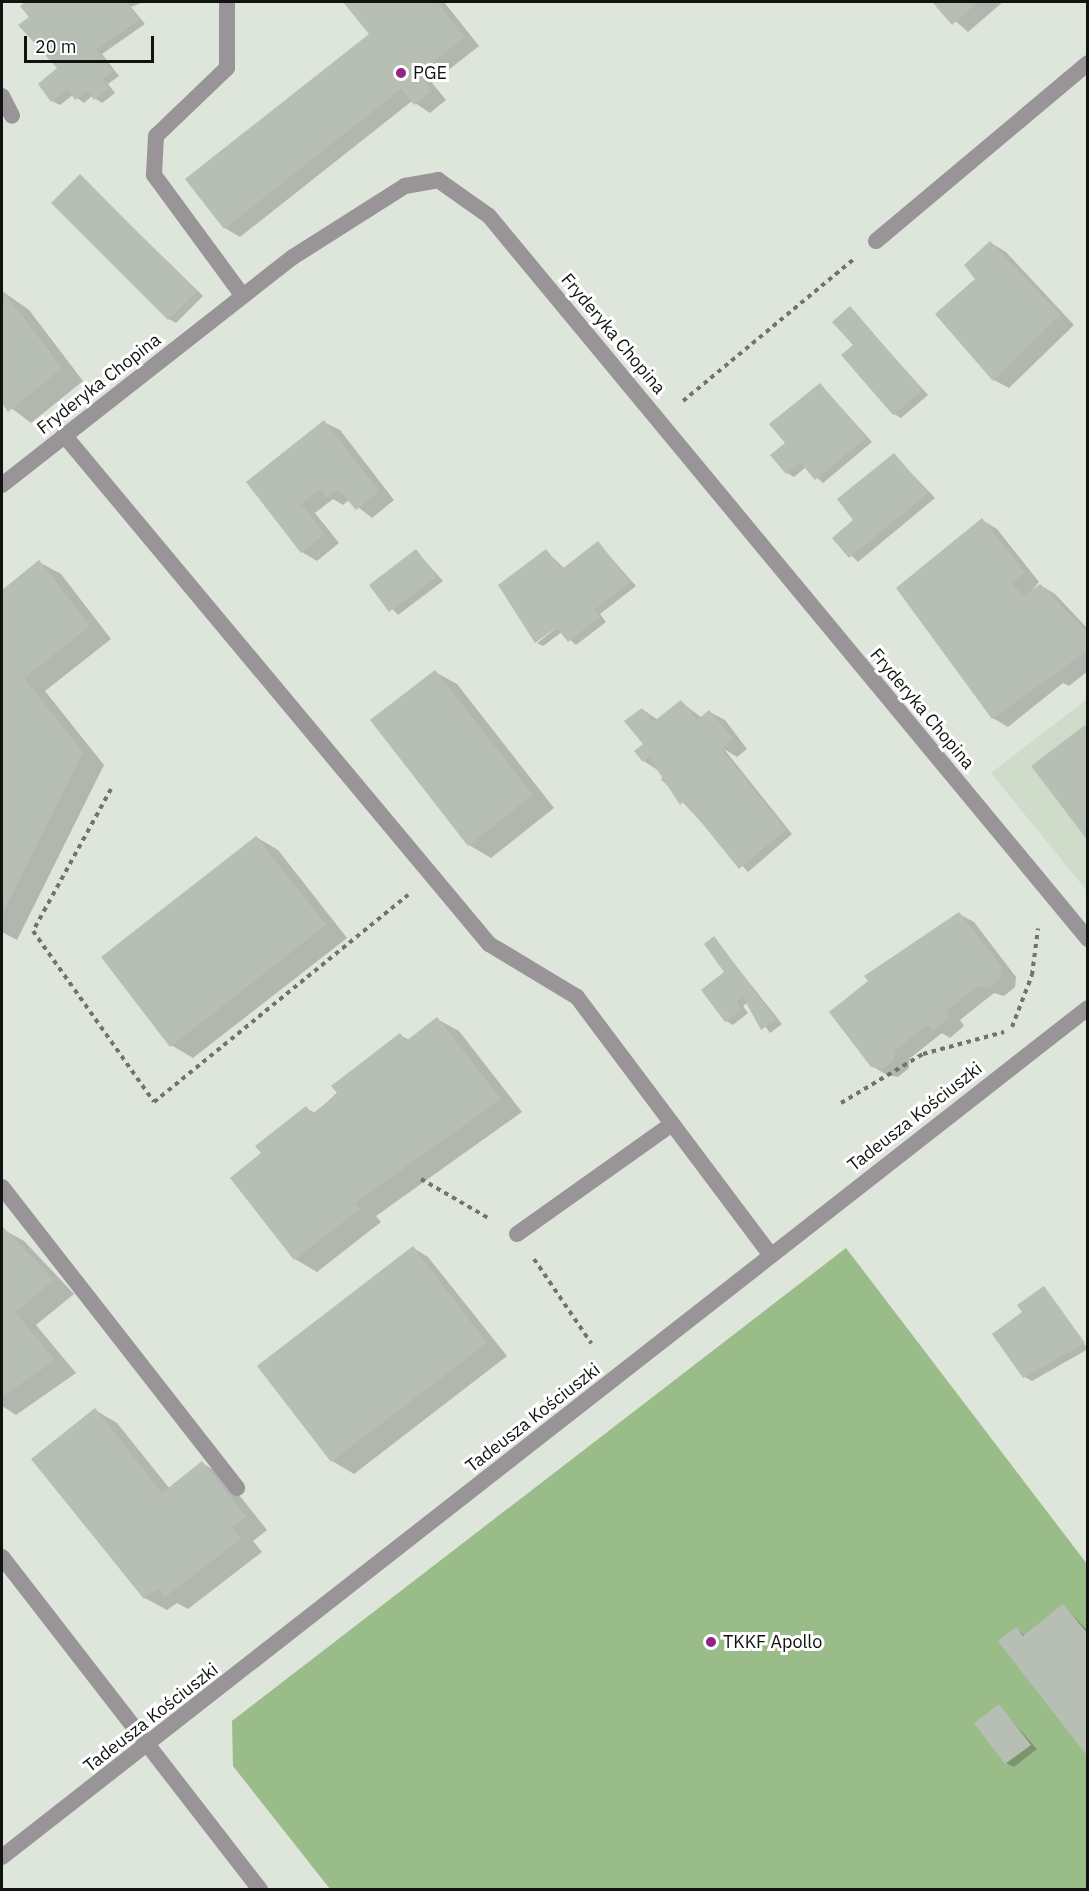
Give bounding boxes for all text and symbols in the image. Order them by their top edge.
scale bar [27,24,158,62]
text: 20 m [35,35,77,58]
place label: PGE [413,62,447,84]
marker: PGE [394,66,408,80]
street label: Fryderyka Chopina [556,269,670,399]
street label: Fryderyka Chopina [33,329,165,439]
street label: Fryderyka Chopina [865,644,979,774]
street label: Tadeusza Kościuszki [844,1058,986,1176]
street label: Tadeusza Kościuszki [462,1359,604,1477]
place label: TKKF Apollo [723,1631,822,1653]
marker: TKKF Apollo [704,1635,718,1649]
street label: Tadeusza Kościuszki [80,1659,222,1777]

